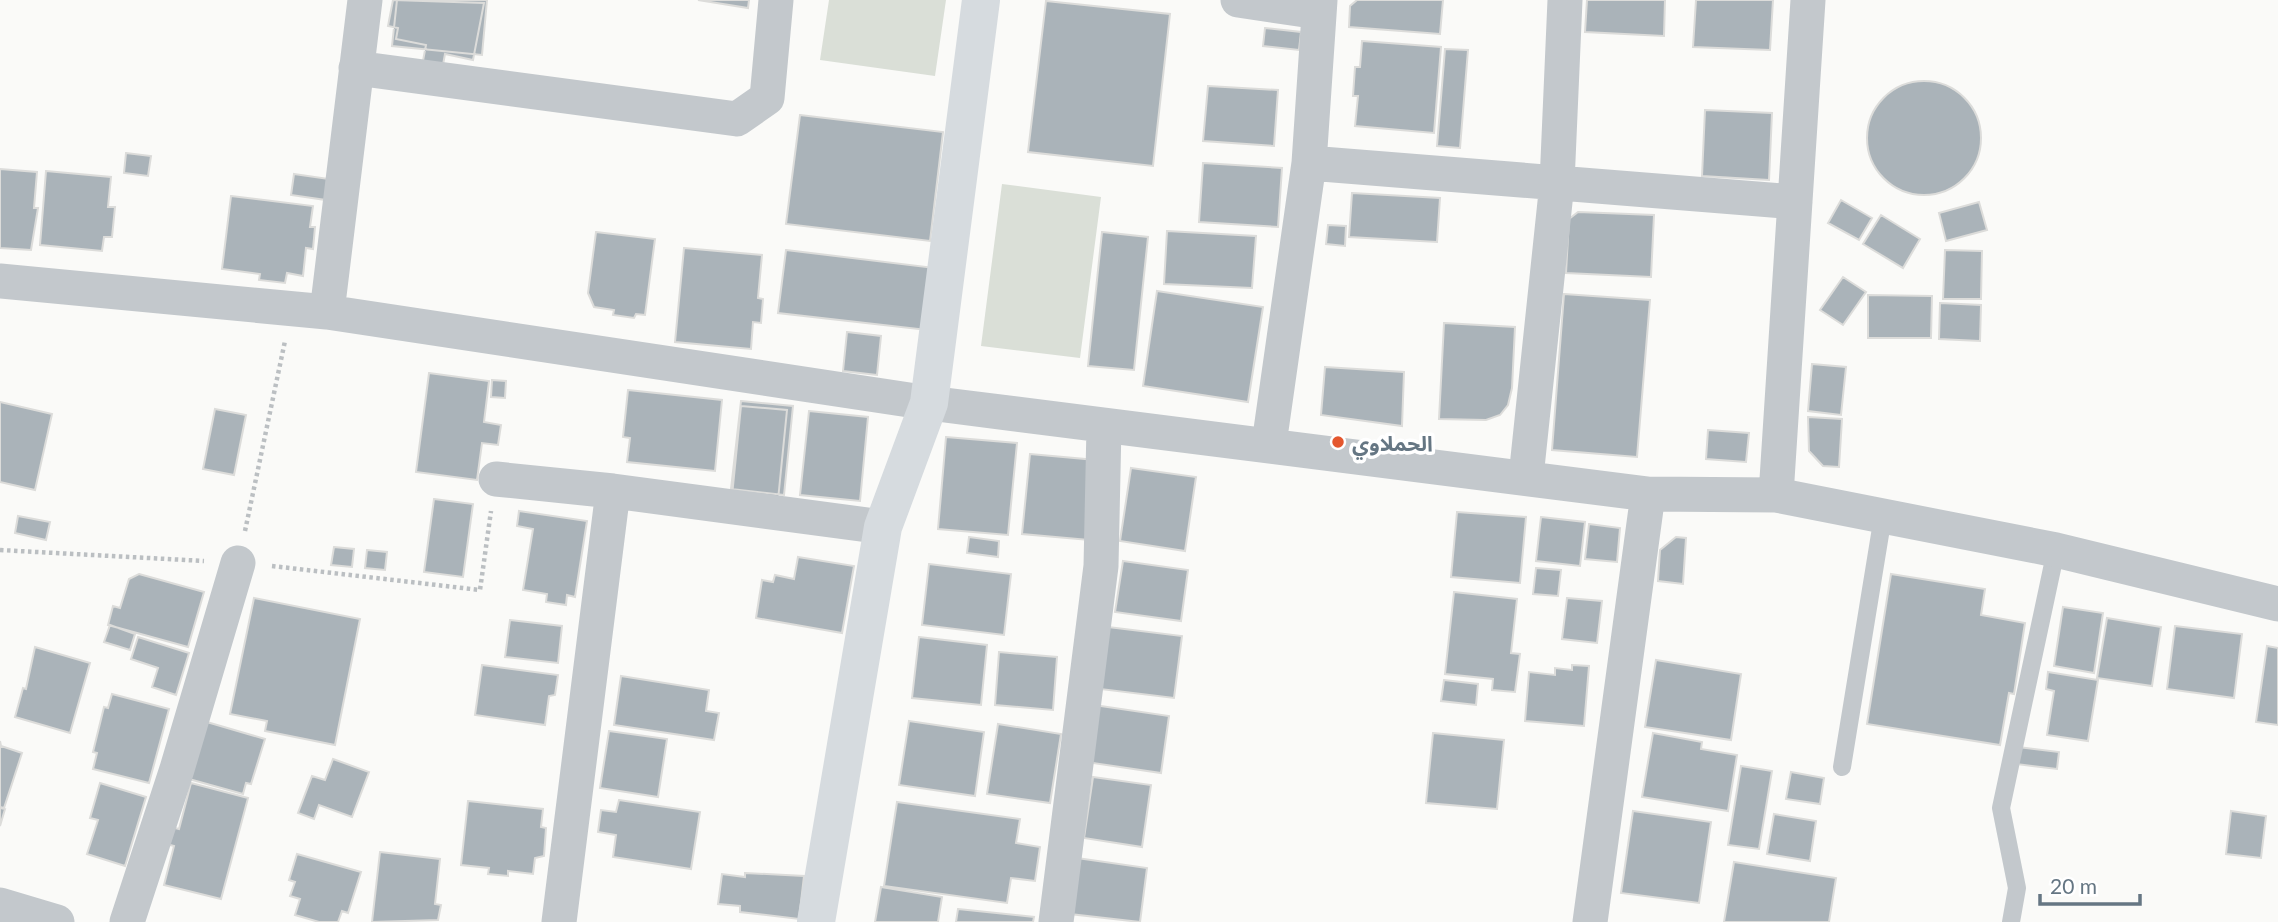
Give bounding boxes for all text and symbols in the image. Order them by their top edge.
place label: الحملاوي [1352,430,1433,460]
marker: الحملاوي [1330,434,1346,450]
scale bar [2040,862,2140,906]
text: 20 m [2050,873,2097,898]

